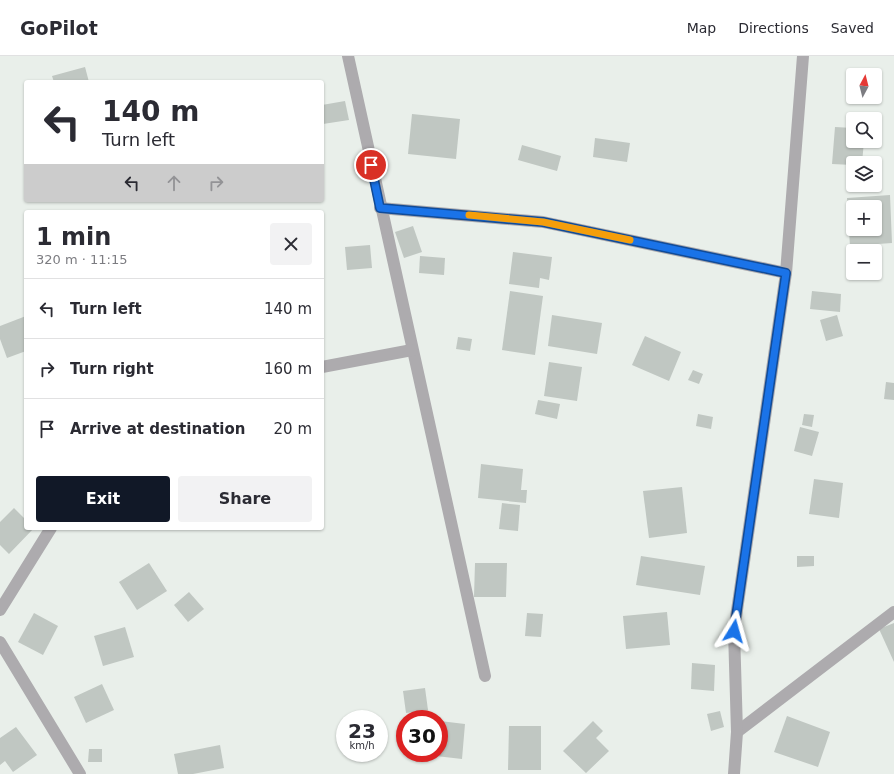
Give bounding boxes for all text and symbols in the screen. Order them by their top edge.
text: GoPilot [20,17,98,39]
text: Map [687,20,716,36]
text: Directions [738,20,809,36]
text: Saved [831,20,874,36]
north arrow [846,68,882,104]
map controls [846,68,882,280]
text: 140 m [102,95,199,128]
icon: left [36,96,88,148]
button: search [846,112,882,148]
text: Turn left [102,129,175,150]
pin [354,148,388,182]
icon: arrive [360,154,382,176]
button: layers [846,156,882,192]
icon: left [121,172,143,194]
icon: ahead [163,172,185,194]
icon: right [205,172,227,194]
button: + [846,200,882,236]
text: 1 min [36,223,111,251]
button: close [270,223,312,265]
button: − [846,244,882,280]
text: 320 m · 11:15 [36,252,127,267]
icon: left [36,298,58,320]
text: Turn left [70,300,142,318]
text: 140 m [264,300,312,318]
icon: right [36,358,58,380]
text: Turn right [70,360,154,378]
text: 160 m [264,360,312,378]
icon: arrive [36,418,58,440]
text: Arrive at destination [70,420,245,438]
text: 20 m [274,420,312,438]
button: Exit [36,476,170,522]
button: Share [178,476,312,522]
position arrow [713,610,755,652]
speed limit sign: 30 [396,710,448,762]
text: 23 [348,719,376,743]
text: km/h [349,740,375,751]

